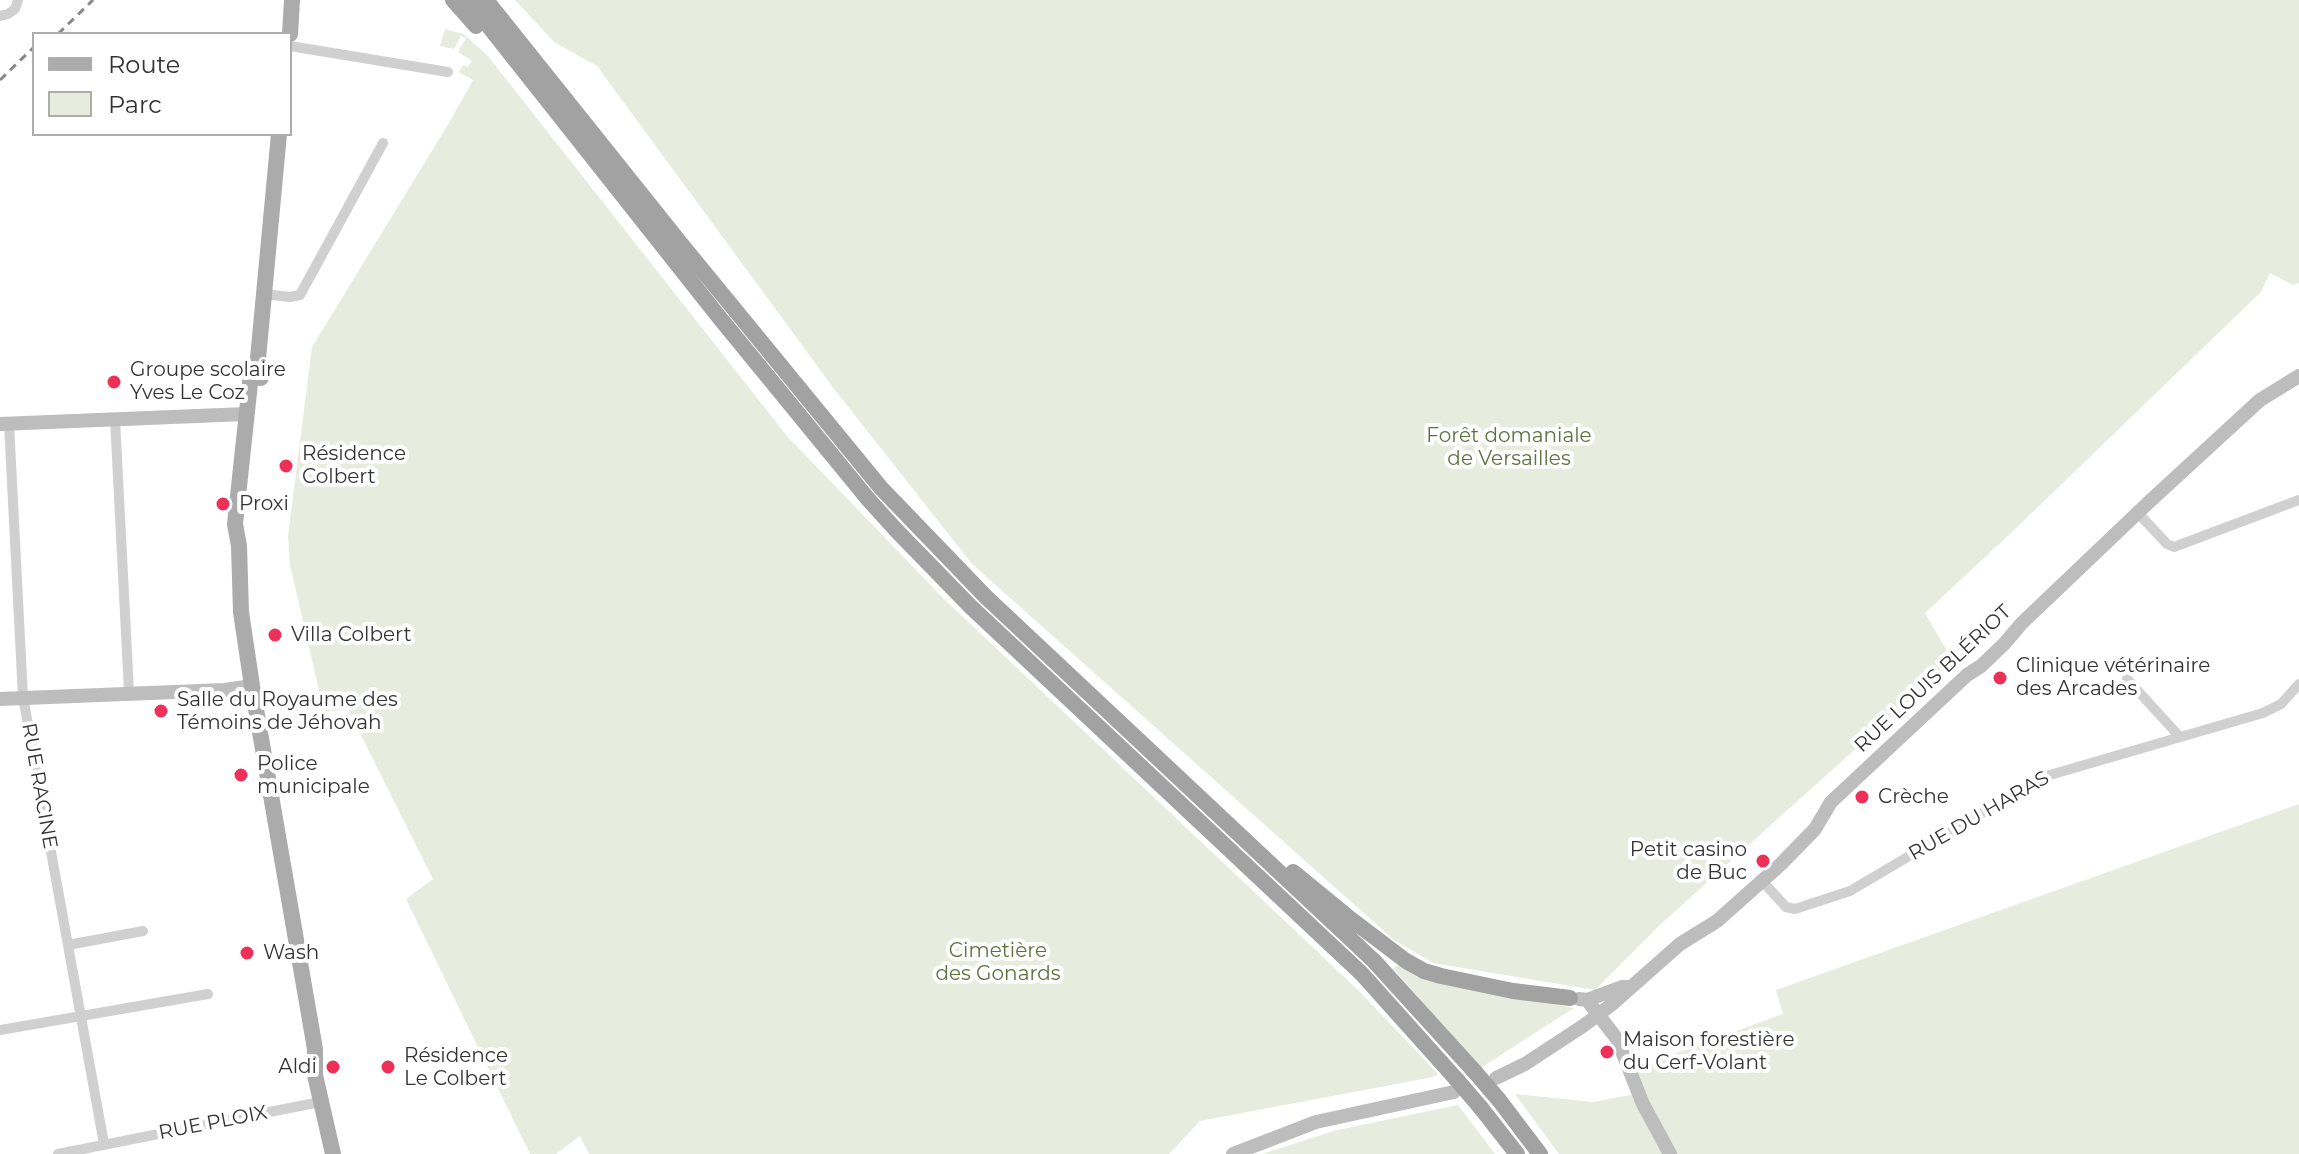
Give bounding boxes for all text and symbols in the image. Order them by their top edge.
legend [32,32,292,136]
text: Route [108,50,180,79]
text: Parc [108,90,162,119]
place label: Groupe scolaire Yves Le Coz [130,358,286,405]
marker: Groupe scolaire Yves Le Coz [105,373,123,391]
park label: Forêt domaniale de Versailles [1426,424,1592,471]
place label: Résidence Colbert [302,442,406,489]
marker: Résidence Colbert [277,457,295,475]
place label: Proxi [239,492,289,516]
marker: Proxi [214,495,232,513]
street label: RUE LOUIS BLÉRIOT [1850,600,2016,758]
place label: Villa Colbert [291,623,412,647]
marker: Villa Colbert [266,626,284,644]
place label: Clinique vétérinaire des Arcades [2016,654,2210,701]
marker: Clinique vétérinaire des Arcades [1991,669,2009,687]
place label: Salle du Royaume des Témoins de Jéhovah [177,688,398,735]
marker: Salle du Royaume des Témoins de Jéhovah [152,702,170,720]
street label: RUE RACINE [16,721,62,851]
place label: Police municipale [257,752,370,799]
marker: Police municipale [232,766,250,784]
street label: RUE DU HARAS [1904,766,2054,866]
place label: Crèche [1878,785,1949,809]
marker: Crèche [1853,788,1871,806]
place label: Petit casino de Buc [1630,838,1747,885]
marker: Petit casino de Buc [1754,852,1772,870]
park label: Cimetière des Gonards [935,939,1061,986]
place label: Wash [263,941,319,965]
marker: Wash [238,944,256,962]
place label: Maison forestière du Cerf-Volant [1623,1028,1795,1075]
marker: Maison forestière du Cerf-Volant [1598,1043,1616,1061]
place label: Résidence Le Colbert [404,1044,508,1091]
place label: Aldi [278,1055,317,1079]
marker: Aldi [324,1058,342,1076]
marker: Résidence Le Colbert [379,1058,397,1076]
street label: RUE PLOIX [157,1101,269,1145]

